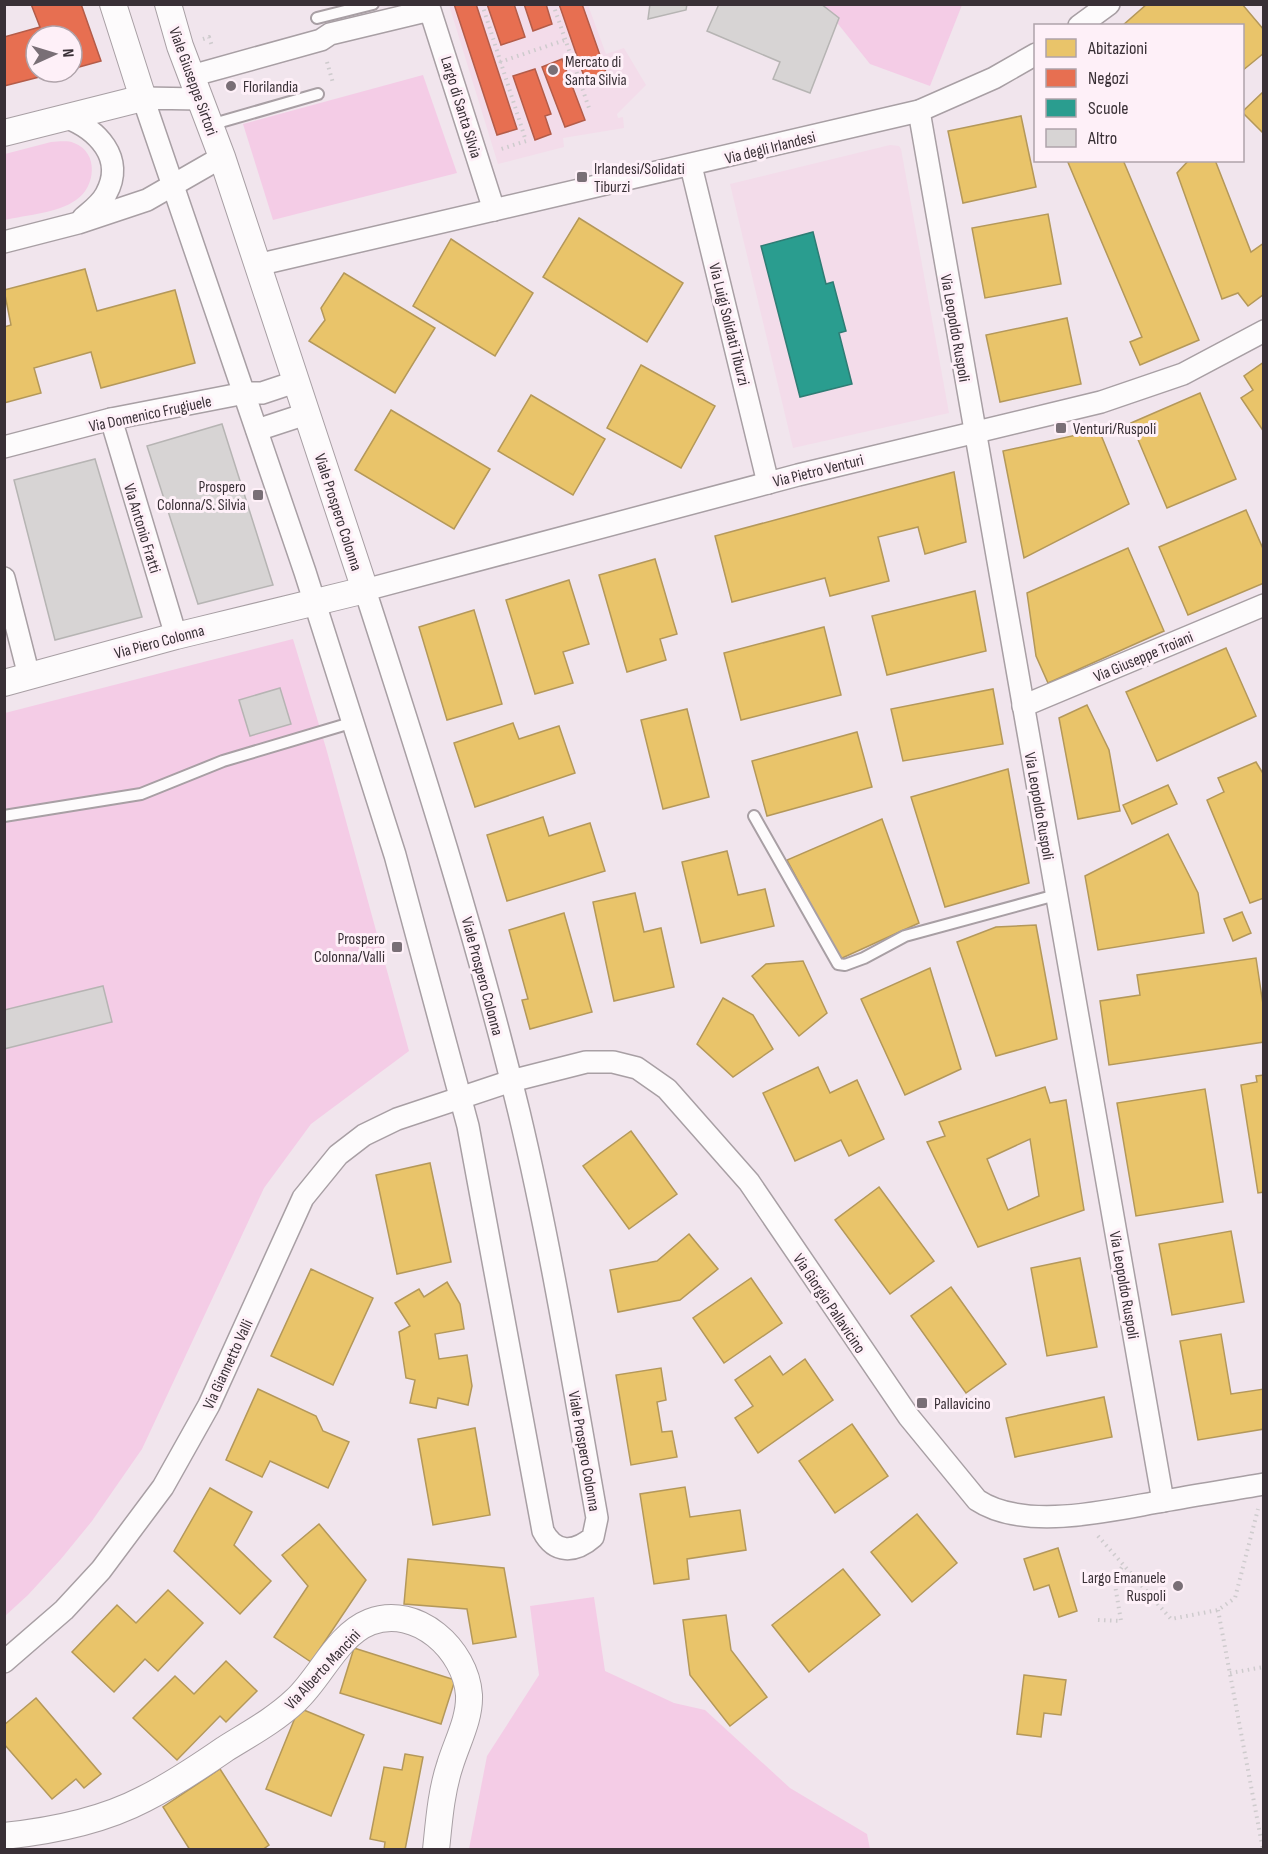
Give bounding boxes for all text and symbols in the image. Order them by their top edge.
north arrow [24,24,84,84]
legend [1034,24,1244,162]
street label: Viale Giuseppe Sirtori [164,25,221,138]
text: Abitazioni [1087,38,1147,59]
text: N [58,48,77,58]
place label: Mercato di Santa Silvia [565,53,627,90]
street label: Largo di Santa Silvia [436,54,485,161]
marker: Mercato di Santa Silvia [546,63,560,77]
text: Negozi [1088,68,1129,89]
place label: Florilandia [243,78,298,97]
marker: Florilandia [224,79,238,93]
text: Scuole [1088,98,1128,119]
street label: Via degli Irlandesi [723,128,818,169]
text: Altro [1087,128,1117,149]
place label: Irlandesi/Solidati Tiburzi [594,160,685,197]
marker: Irlandesi/Solidati Tiburzi [575,170,589,184]
street label: Via Luigi Solidati Tiburzi [704,261,753,388]
street label: Via Leopoldo Ruspoli [936,273,973,384]
street label: Via Domenico Frugiuele [87,392,213,437]
place label: Venturi/Ruspoli [1073,420,1156,439]
marker: Venturi/Ruspoli [1054,421,1068,435]
street label: Viale Prospero Colonna [310,451,365,573]
street label: Via Pietro Venturi [771,451,866,492]
place label: Prospero Colonna/S. Silvia [157,478,246,515]
street label: Via Antonio Fratti [119,481,164,576]
marker: Prospero Colonna/S. Silvia [251,488,265,502]
street label: Via Piero Colonna [112,621,206,664]
street label: Via Giuseppe Troiani [1091,628,1196,687]
street label: Via Leopoldo Ruspoli [1020,751,1057,862]
street label: Viale Prospero Colonna [457,915,507,1038]
place label: Prospero Colonna/Valli [314,930,385,967]
marker: Prospero Colonna/Valli [390,940,404,954]
street label: Via Leopoldo Ruspoli [1105,1230,1142,1341]
street label: Via Giorgio Pallavicino [788,1250,869,1357]
street label: Via Giannetto Valli [199,1317,257,1413]
street label: Viale Prospero Colonna [564,1389,603,1513]
place label: Pallavicino [934,1395,991,1414]
marker: Pallavicino [915,1396,929,1410]
place label: Largo Emanuele Ruspoli [1082,1569,1166,1606]
marker: Largo Emanuele Ruspoli [1171,1579,1185,1593]
street label: Via Alberto Mancini [281,1626,365,1714]

